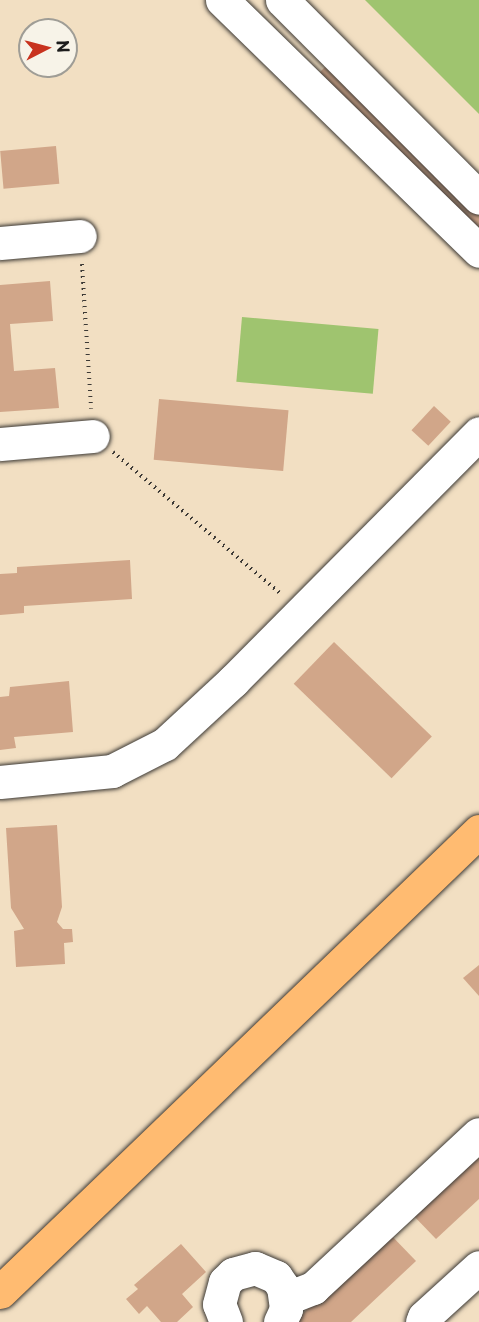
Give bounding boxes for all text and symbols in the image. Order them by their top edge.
north arrow [18,18,78,78]
text: N [51,39,77,54]

